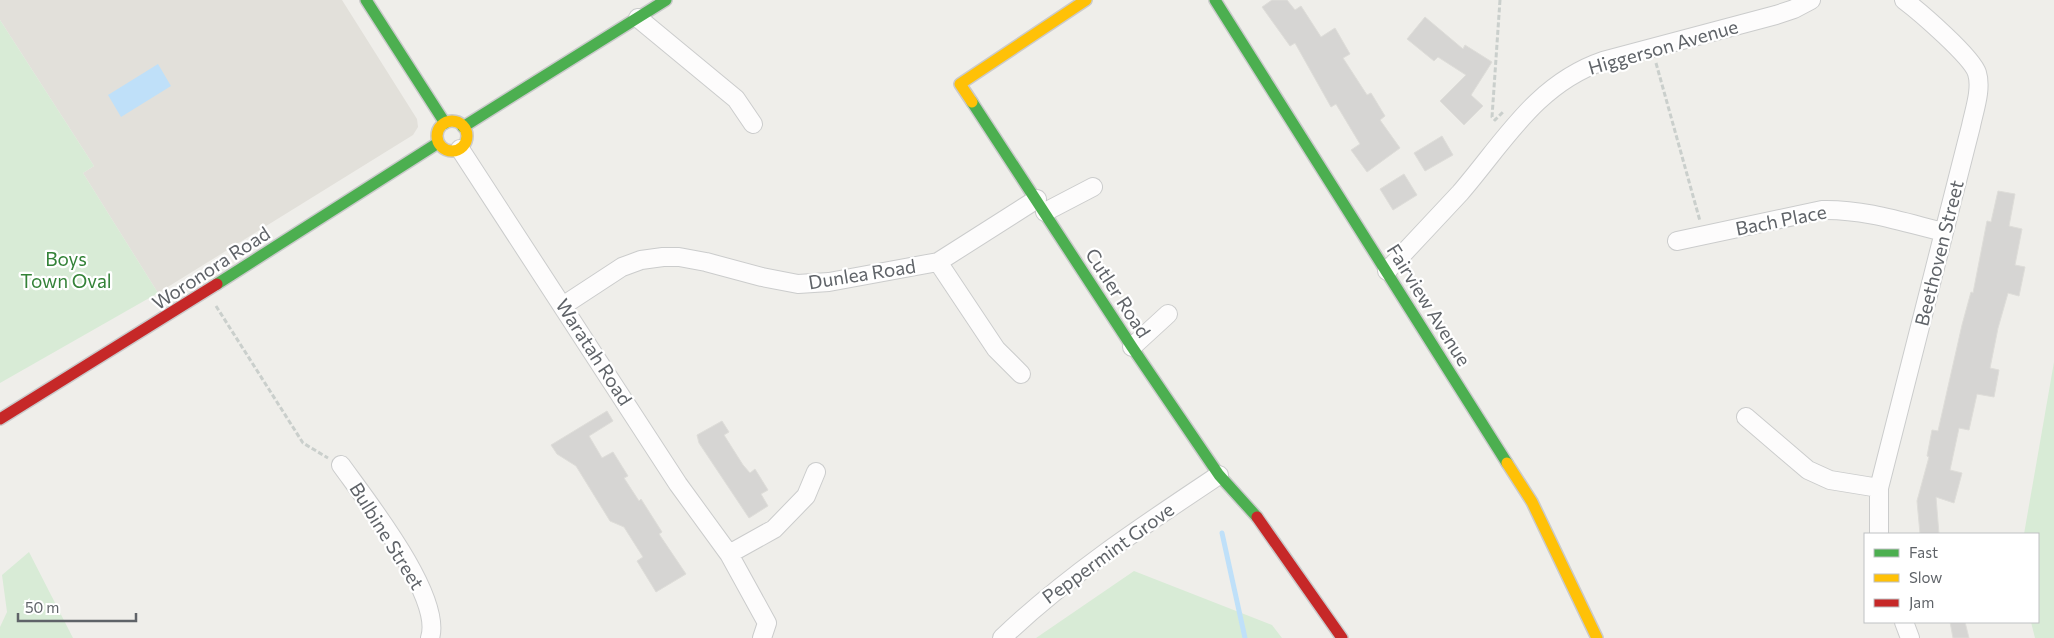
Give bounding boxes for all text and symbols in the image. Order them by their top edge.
street label: Higgerson Avenue [1585,14,1740,79]
street label: Beethoven Street [1909,177,1968,328]
street label: Bach Place [1733,199,1828,240]
street label: Woronora Road [148,221,274,314]
street label: Fairview Avenue [1383,239,1476,370]
street label: Cutler Road [1081,244,1156,342]
park label: Boys Town Oval [20,247,112,292]
street label: Dunlea Road [807,254,917,293]
street label: Waratah Road [551,294,637,409]
street label: Bulbine Street [345,478,430,594]
street label: Peppermint Grove [1037,497,1178,608]
legend [1864,533,2039,623]
text: Fast [1909,543,1938,561]
text: Slow [1909,568,1942,586]
scale bar [18,590,135,622]
text: Jam [1909,593,1934,611]
text: 50 m [25,598,59,616]

